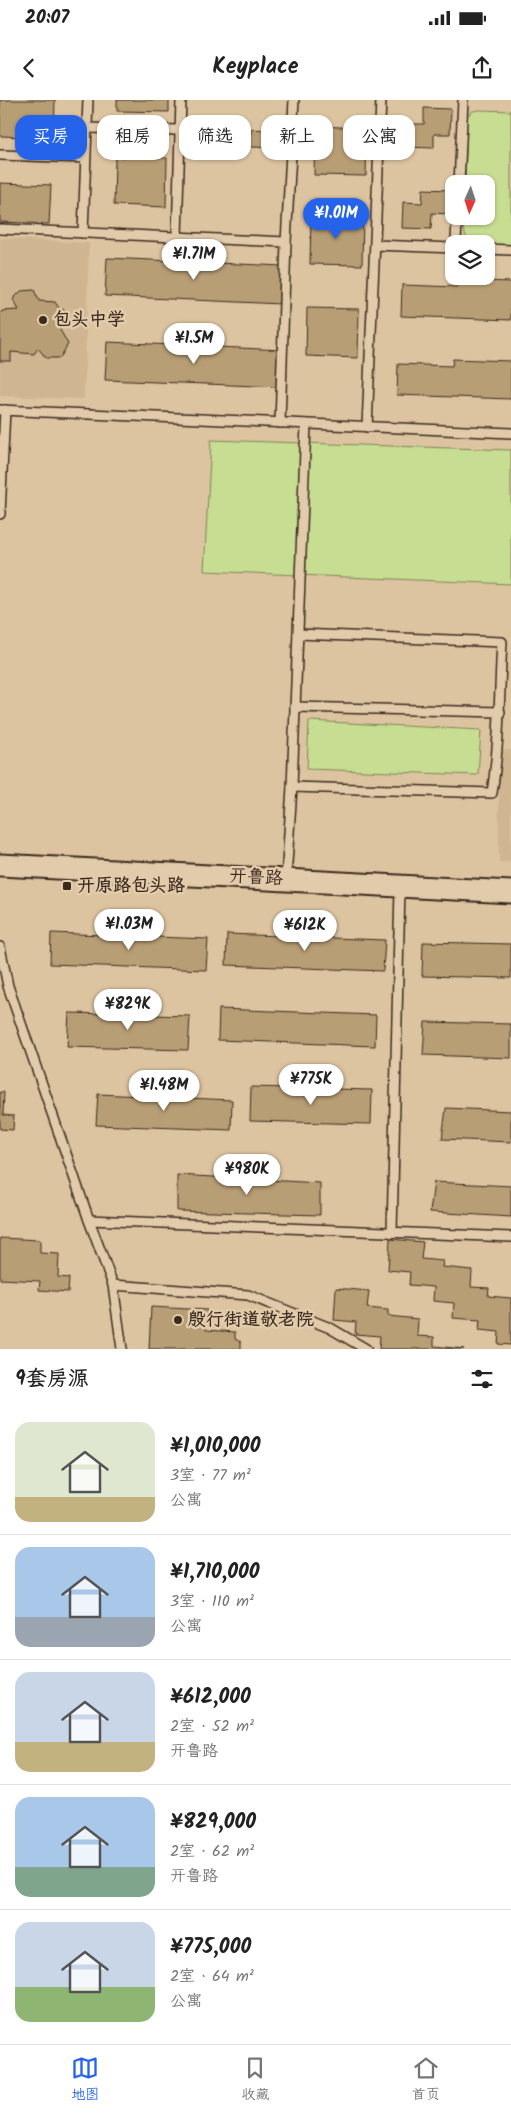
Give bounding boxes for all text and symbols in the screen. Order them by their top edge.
text: 20:07 [25,3,69,33]
text: Keyplace [213,50,298,85]
icon: back [15,54,43,82]
icon: share [468,54,496,82]
chip: 买房 [15,115,87,160]
chip: 租房 [97,115,169,160]
chip: 筛选 [179,115,251,160]
chip: 新上 [261,115,333,160]
chip: 公寓 [343,115,415,160]
north arrow [445,175,495,225]
map controls [445,175,495,285]
pin: ¥1.01M [295,198,377,240]
text: ¥1.01M [314,201,358,226]
button: layers [445,235,495,285]
pin: ¥1.71M [153,238,235,281]
text: ¥1.71M [173,242,215,267]
place label: 包头中学 [53,306,125,335]
marker: 包头中学 [37,314,49,326]
pin: ¥1.5M [159,322,229,365]
text: ¥1.5M [175,326,213,351]
street label: 开鲁路 [228,862,284,894]
place label: 开原路包头路 [77,872,185,901]
marker: 开原路包头路 [61,880,73,892]
pin: ¥1.03M [88,908,170,951]
pin: ¥612K [270,910,340,952]
text: ¥1.03M [105,912,153,937]
text: ¥612K [284,913,326,938]
pin: ¥829K [93,988,163,1031]
text: ¥829K [105,992,151,1017]
pin: ¥775K [276,1064,346,1106]
text: ¥775K [290,1067,332,1092]
pin: ¥1.48M [123,1070,205,1112]
text: ¥1.48M [140,1073,188,1098]
pin: ¥980K [212,1154,282,1196]
text: ¥980K [224,1157,270,1182]
place label: 殷行街道敬老院 [188,1306,314,1335]
marker: 殷行街道敬老院 [172,1314,184,1326]
text: 9套房源 [15,1363,89,1396]
icon: filters [468,1365,496,1393]
text: ¥1,010,000 [170,1430,260,1463]
icon: home [55,1442,115,1502]
text: 3室 · 77 m² [170,1463,251,1488]
text: 公寓 [170,1488,202,1513]
text: ¥1,710,000 [170,1556,260,1589]
icon: home [55,1567,115,1627]
text: 3室 · 110 m² [170,1589,254,1614]
text: 公寓 [170,1614,202,1639]
text: ¥612,000 [170,1681,251,1714]
icon: home [55,1692,115,1752]
text: 2室 · 52 m² [170,1714,254,1739]
text: 开鲁路 [170,1739,218,1764]
text: ¥829,000 [170,1806,256,1839]
icon: home [55,1817,115,1877]
text: 2室 · 62 m² [170,1839,254,1864]
text: 开鲁路 [170,1864,218,1889]
text: ¥775,000 [170,1931,251,1964]
icon: home [55,1942,115,2002]
text: 2室 · 64 m² [170,1964,254,1989]
text: 公寓 [170,1989,202,2014]
tab: 地图 [71,2054,99,2106]
tab: 收藏 [241,2054,269,2106]
tab: 首页 [412,2054,440,2106]

